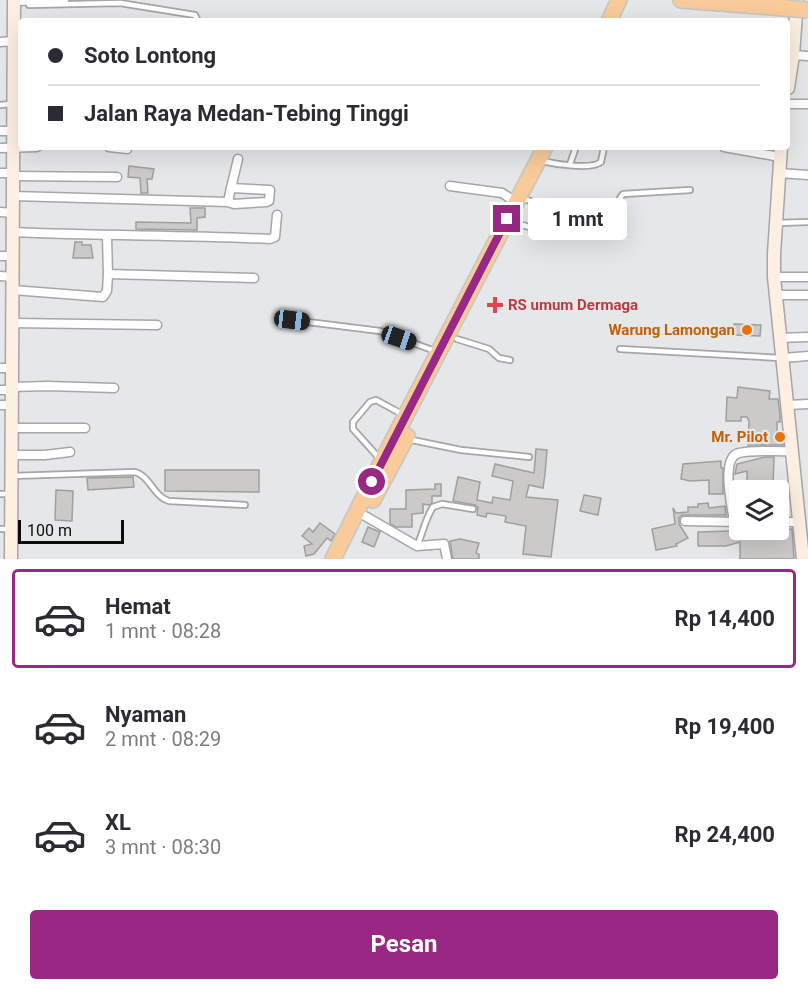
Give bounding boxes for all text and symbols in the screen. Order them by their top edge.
text: Soto Lontong [84,43,216,68]
text: Jalan Raya Medan-Tebing Tinggi [84,101,409,126]
callout: 1 mnt [528,198,627,240]
route end [493,205,520,232]
text: 1 mnt [552,207,603,231]
marker: RS umum Dermaga [486,296,504,314]
place label: RS umum Dermaga [508,296,638,314]
car [273,309,311,331]
place label: Warung Lamongan [608,321,735,339]
marker: Warung Lamongan [740,323,754,337]
car [379,324,419,352]
place label: Mr. Pilot [711,428,768,446]
marker: Mr. Pilot [773,430,787,444]
route start [358,468,385,495]
map controls [729,480,789,540]
button: layers [729,480,789,540]
scale bar [18,517,124,544]
text: 100 m [27,521,72,540]
icon: car [33,592,87,646]
text: Hemat [105,594,171,619]
text: Rp 14,400 [675,606,775,631]
text: 1 mnt · 08:28 [105,619,221,643]
icon: car [33,700,87,754]
text: Nyaman [105,702,186,727]
text: Rp 19,400 [675,714,775,739]
text: 2 mnt · 08:29 [105,727,221,751]
icon: car [33,808,87,862]
text: XL [105,810,131,835]
text: Rp 24,400 [675,822,775,847]
text: 3 mnt · 08:30 [105,835,221,859]
button: Pesan [30,910,778,979]

